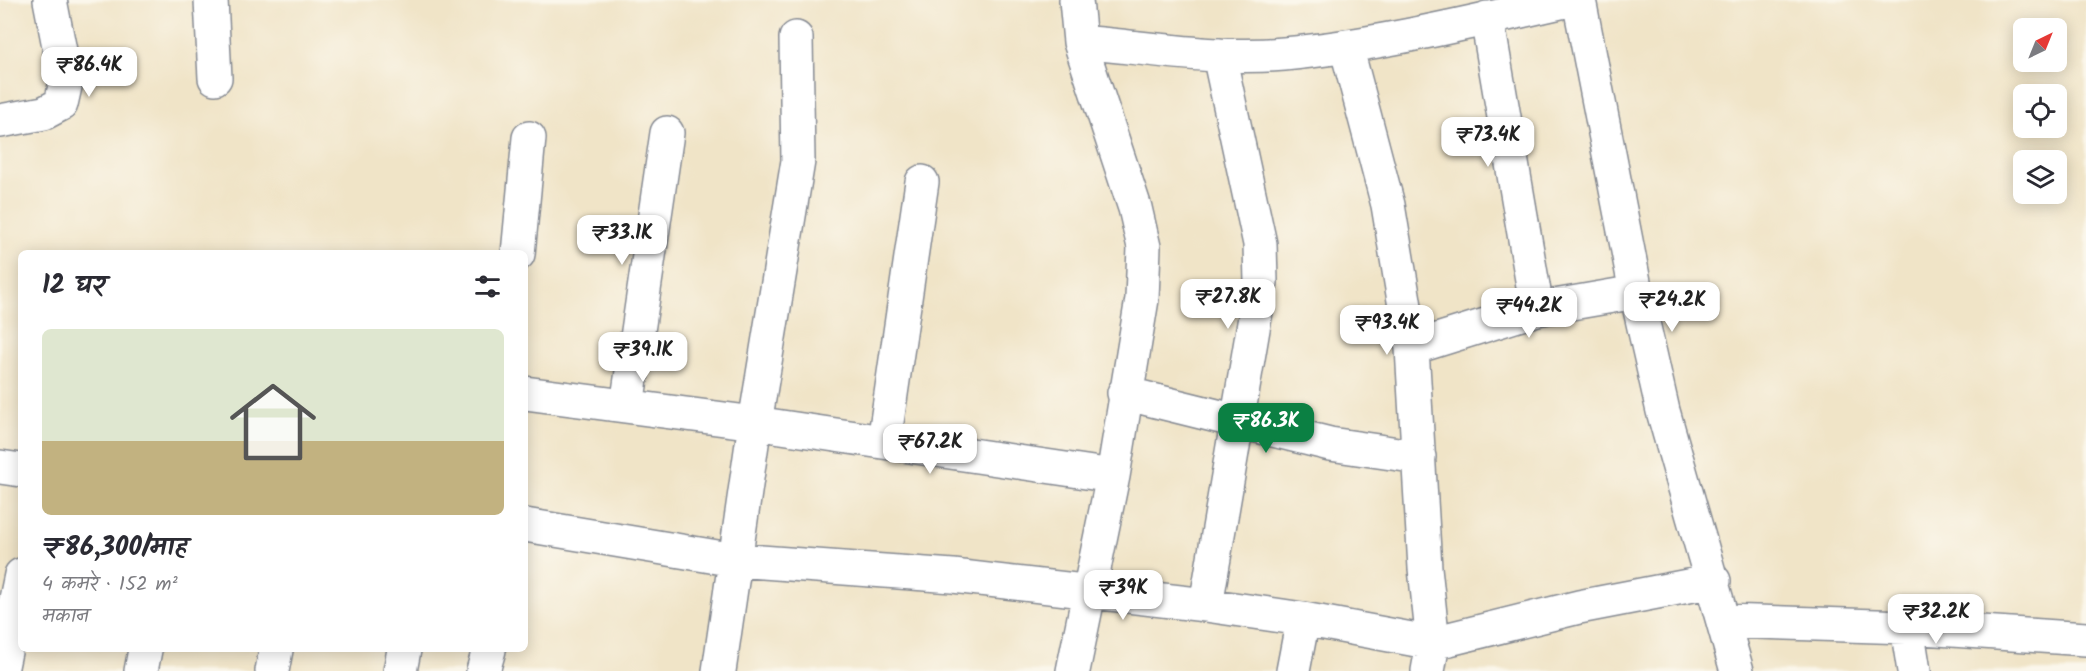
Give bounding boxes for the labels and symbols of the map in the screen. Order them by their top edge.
north arrow [2013,18,2067,72]
pin: ₹86.4K [40,47,138,98]
pin: ₹73.4K [1439,117,1537,168]
pin: ₹33.1K [573,215,671,266]
pin: ₹27.8K [1179,279,1277,330]
pin: ₹24.2K [1623,282,1721,333]
pin: ₹44.2K [1480,288,1578,339]
pin: ₹93.4K [1338,305,1436,356]
pin: ₹39.1K [594,332,692,383]
pin: ₹86.3K [1217,403,1315,454]
pin: ₹67.2K [881,424,979,475]
pin: ₹39K [1087,570,1159,621]
pin: ₹32.2K [1887,594,1985,645]

